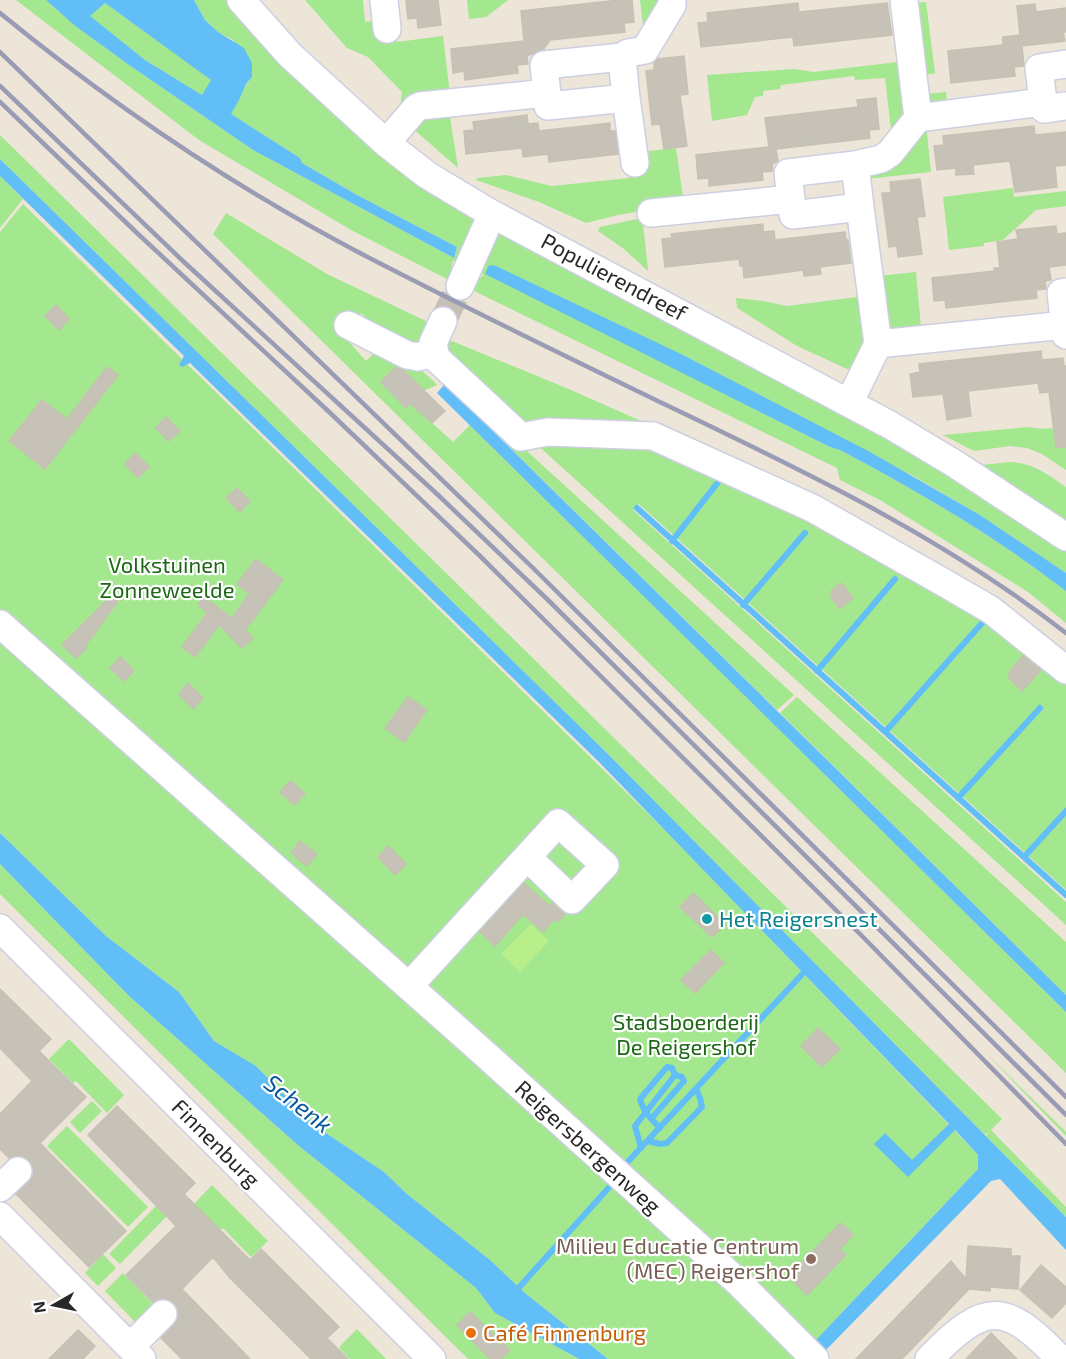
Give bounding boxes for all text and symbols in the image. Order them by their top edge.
street label: Populierendreef [537,227,692,326]
park label: Volkstuinen Zonneweelde [100,551,234,602]
place label: Het Reigersnest [719,905,878,931]
marker: Het Reigersnest [700,912,714,926]
park label: Stadsboerderij De Reigershof [613,1008,759,1059]
water label: Schenk [259,1067,339,1138]
street label: Reigersbergenweg [511,1074,667,1218]
street label: Finnenburg [167,1093,266,1192]
place label: Milieu Educatie Centrum (MEC) Reigershof [556,1232,800,1283]
marker: Milieu Educatie Centrum (MEC) Reigershof [804,1252,818,1266]
north arrow [24,1275,84,1335]
text: N [28,1300,49,1315]
place label: Café Finnenburg [483,1319,646,1345]
marker: Café Finnenburg [464,1326,478,1340]

